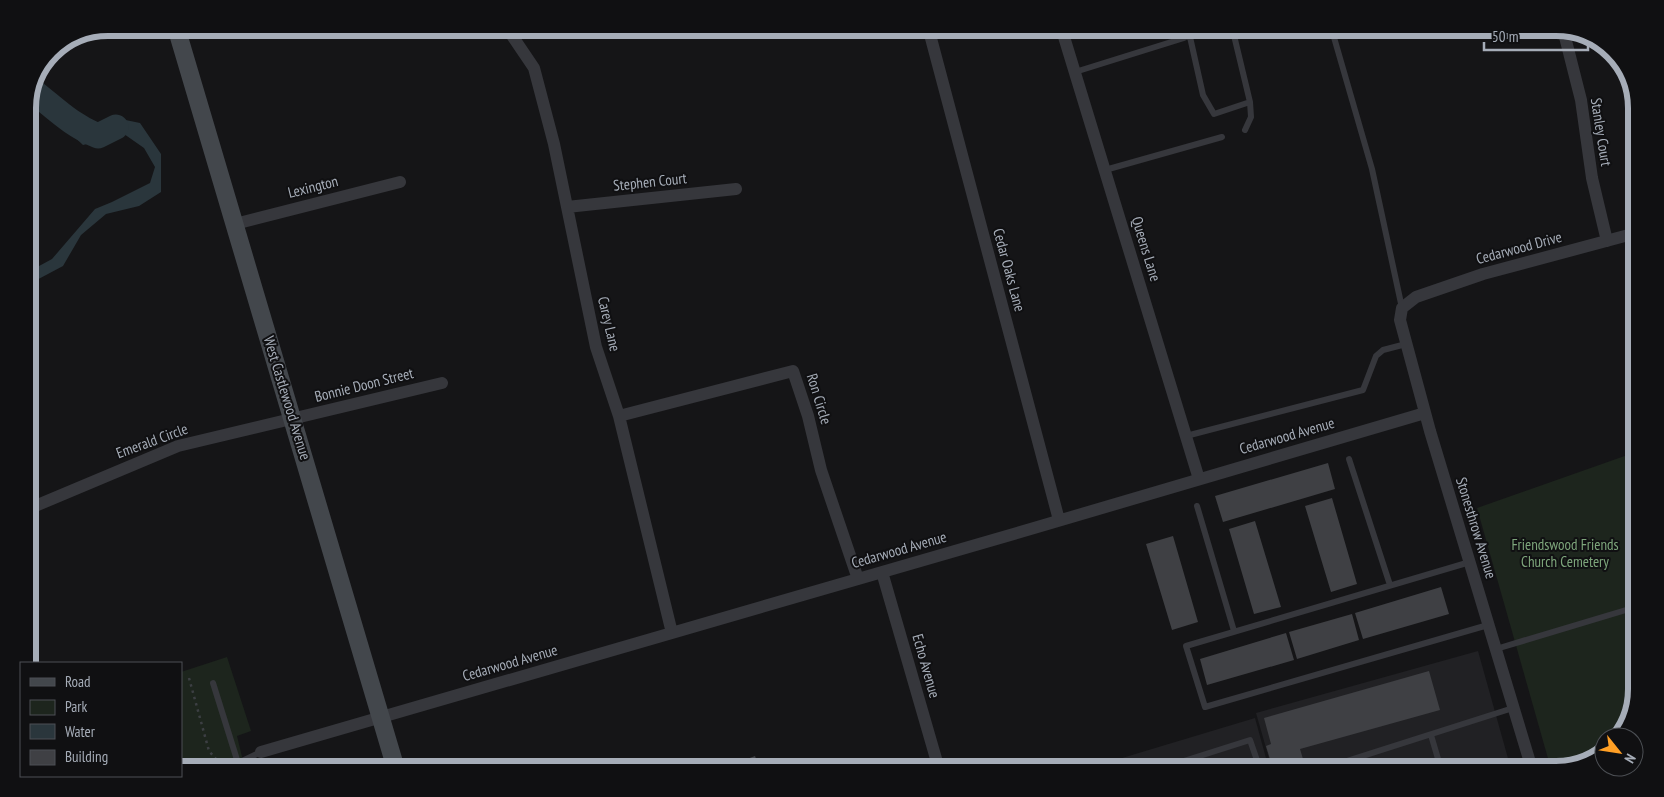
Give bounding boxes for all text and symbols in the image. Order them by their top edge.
scale bar [1484,20,1588,52]
text: 50 m [1492,27,1518,46]
street label: Stanley Court [1587,96,1616,167]
street label: Stephen Court [612,168,688,195]
street label: Lexington [286,171,340,202]
street label: Queens Lane [1128,214,1165,284]
street label: Cedar Oaks Lane [989,226,1030,314]
street label: Cedarwood Drive [1474,227,1564,268]
street label: Carey Lane [594,295,625,353]
street label: West Castlewood Avenue [260,334,315,462]
street label: Bonnie Doon Street [313,363,415,406]
street label: Ron Circle [803,371,836,427]
street label: Cedarwood Avenue [1237,413,1337,458]
street label: Emerald Circle [113,419,190,462]
street label: Stonesthrow Avenue [1452,475,1501,581]
street label: Cedarwood Avenue [849,527,949,572]
park label: Friendswood Friends Church Cemetery [1511,535,1619,571]
street label: Echo Avenue [908,632,945,700]
street label: Cedarwood Avenue [460,640,560,685]
legend [20,662,182,777]
text: Road [65,672,91,691]
text: Park [65,697,87,716]
text: Water [65,722,96,741]
north arrow [1594,727,1644,777]
text: Building [65,747,108,766]
text: N [1621,751,1640,766]

